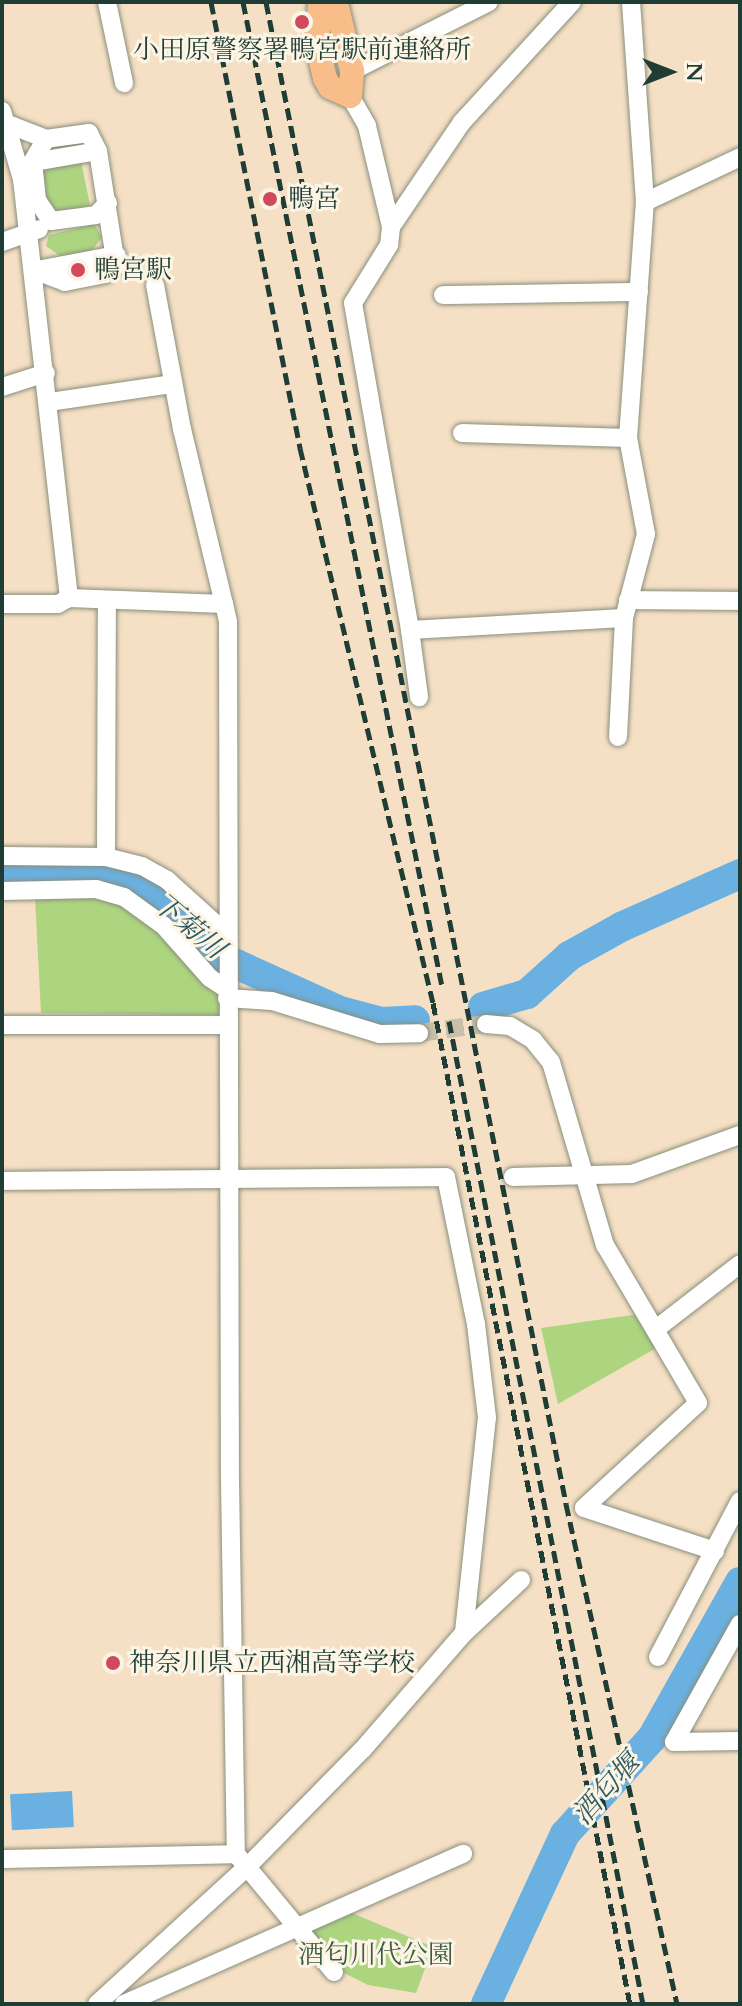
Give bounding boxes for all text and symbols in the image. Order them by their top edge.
marker: 小田原警察署鴨宮駅前連絡所 [293,13,311,31]
north arrow [630,32,710,112]
place label: 小田原警察署鴨宮駅前連絡所 [133,34,471,66]
text: N [679,62,709,82]
place label: 鴨宮 [288,183,340,215]
marker: 鴨宮 [259,188,281,210]
place label: 鴨宮駅 [94,254,172,286]
marker: 鴨宮駅 [69,261,87,279]
water label: 下菊川 [146,886,232,966]
place label: 神奈川県立西湘高等学校 [129,1647,415,1679]
marker: 神奈川県立西湘高等学校 [104,1654,122,1672]
water label: 酒匂堰 [565,1747,647,1831]
park label: 酒匂川代公園 [298,1939,454,1971]

